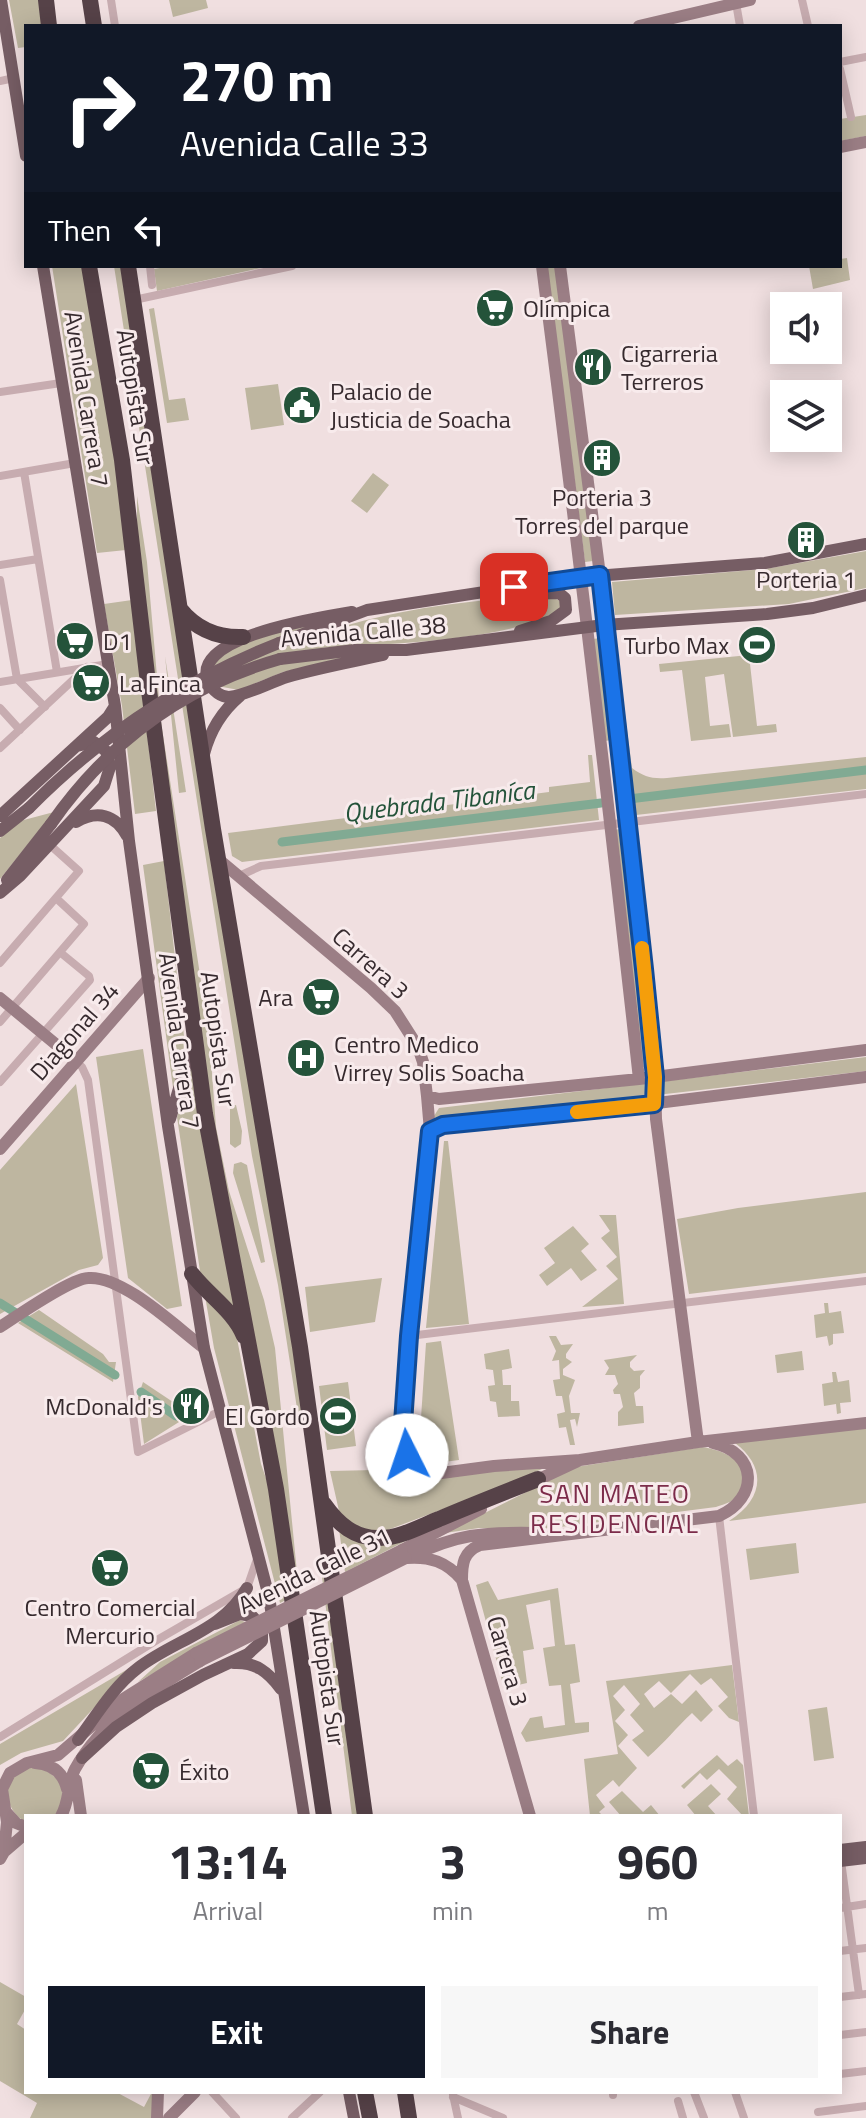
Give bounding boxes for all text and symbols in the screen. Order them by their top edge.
text: 270 m [180,38,333,123]
icon: right [48,56,152,160]
text: Avenida Calle 33 [180,115,429,170]
text: Then [48,207,111,253]
icon: left [127,208,171,252]
supermarket icon: Olímpica [474,287,516,329]
place label: Olímpica [523,290,610,326]
map controls [770,292,842,452]
button: sound [770,292,842,364]
street label: Avenida Carrera 7 [55,308,119,490]
street label: Autopista Sur [108,327,164,467]
place label: Cigarreria Terreros [621,335,718,399]
restaurant icon: Cigarreria Terreros [572,346,614,388]
place label: Palacio de Justicia de Soacha [330,373,511,437]
button: layers [770,380,842,452]
public building icon: Palacio de Justicia de Soacha [281,384,323,426]
building icon: Porteria 3 Torres del parque [581,437,623,479]
place label: Porteria 3 Torres del parque [515,479,689,543]
building icon: Porteria 1 [785,519,827,561]
pin [480,553,548,621]
place label: Porteria 1 [756,561,856,597]
icon: arrive [492,565,536,609]
street label: Avenida Calle 38 [279,606,447,656]
supermarket icon: D1 [54,620,96,662]
place label: D1 [103,623,132,659]
sports icon: Turbo Max [736,624,778,666]
place label: Turbo Max [624,627,729,663]
supermarket icon: La Finca [70,662,112,704]
place label: La Finca [119,665,201,701]
water label: Quebrada Tibaníca [341,770,539,832]
street label: Carrera 3 [325,919,417,1007]
street label: Avenida Carrera 7 [150,950,210,1132]
street label: Autopista Sur [192,969,246,1109]
street label: Diagonal 34 [21,974,127,1088]
supermarket icon: Ara [300,976,342,1018]
place label: Ara [258,979,293,1015]
place label: Centro Medico Virrey Solis Soacha [334,1026,524,1090]
hospital icon: Centro Medico Virrey Solis Soacha [285,1037,327,1079]
restaurant icon: McDonald's [170,1385,212,1427]
place label: McDonald's [45,1388,163,1424]
sports icon: El Gordo [317,1395,359,1437]
place label: El Gordo [225,1398,310,1434]
position arrow [365,1413,449,1497]
district label: SAN MATEO RESIDENCIAL [530,1474,700,1543]
street label: Avenida Calle 31 [232,1517,396,1623]
supermarket icon: Centro Comercial Mercurio [89,1547,131,1589]
place label: Centro Comercial Mercurio [24,1589,196,1653]
street label: Autopista Sur [301,1608,355,1748]
street label: Carrera 3 [478,1612,538,1710]
supermarket icon: Éxito [130,1750,172,1792]
place label: Éxito [179,1753,229,1789]
text: 13:14 [168,1825,288,1898]
text: 3 [439,1825,466,1898]
text: 960 [617,1825,698,1898]
text: Arrival [193,1891,263,1930]
text: min [432,1891,473,1930]
text: m [647,1891,669,1930]
button: Exit [48,1986,425,2078]
button: Share [441,1986,818,2078]

